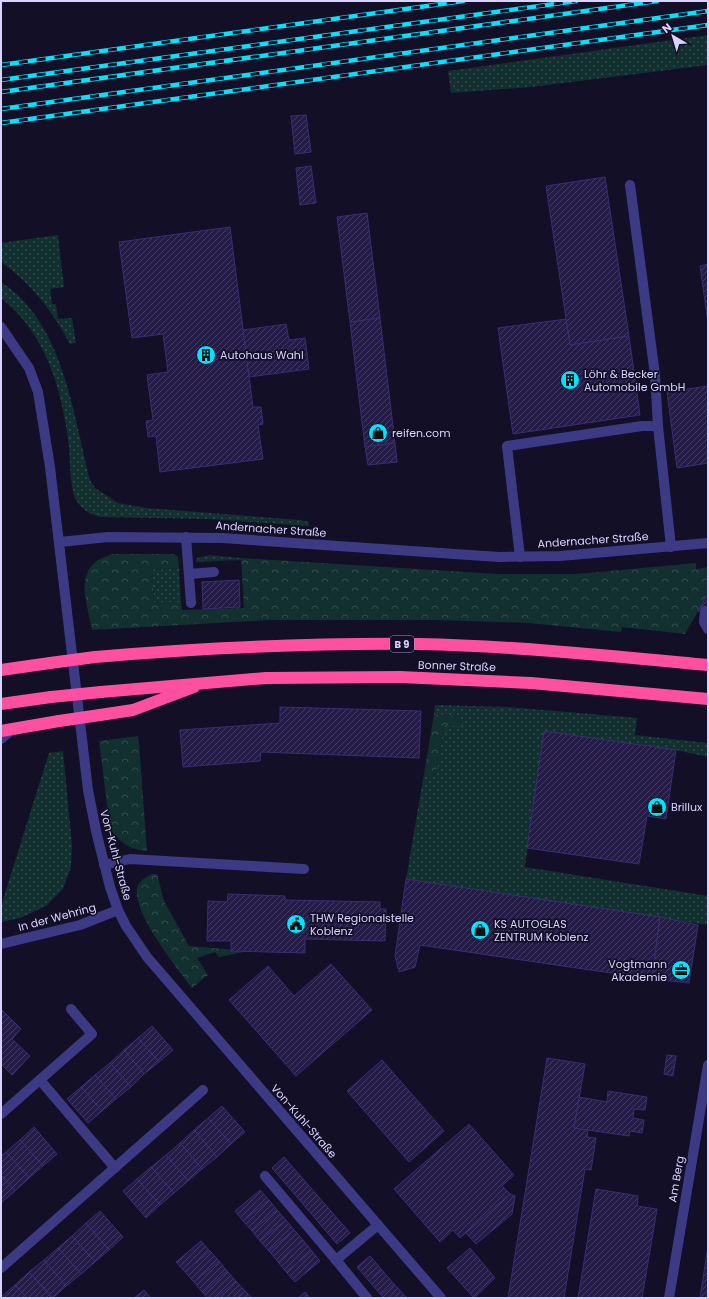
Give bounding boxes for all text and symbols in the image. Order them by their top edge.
north arrow [653,16,693,56]
text: N [659,19,675,37]
building icon: Autohaus Wahl [195,344,217,366]
place label: Autohaus Wahl [220,347,304,363]
place label: Löhr & Becker Automobile GmbH [584,366,685,395]
building icon: Löhr & Becker Automobile GmbH [559,369,581,391]
shop icon: reifen.com [367,422,389,444]
place label: reifen.com [392,425,450,441]
street label: Andernacher Straße [215,517,327,541]
street label: Andernacher Straße [537,528,649,552]
road number: B 9 [390,636,414,652]
street label: Bonner Straße [418,657,496,675]
shop icon: Brillux [646,796,668,818]
place label: Brillux [671,799,703,815]
street label: Von-Kuhl-Straße [96,808,136,902]
street label: In der Wehring [16,899,98,935]
place label: THW Regionalstelle Koblenz [310,910,414,939]
public building icon: THW Regionalstelle Koblenz [285,913,307,935]
place label: KS AUTOGLAS ZENTRUM Koblenz [494,916,588,945]
shop icon: KS AUTOGLAS ZENTRUM Koblenz [469,919,491,941]
place label: Vogtmann Akademie [608,956,667,985]
office icon: Vogtmann Akademie [670,959,692,981]
street label: Von-Kuhl-Straße [267,1081,341,1162]
street label: Am Berg [664,1155,688,1203]

